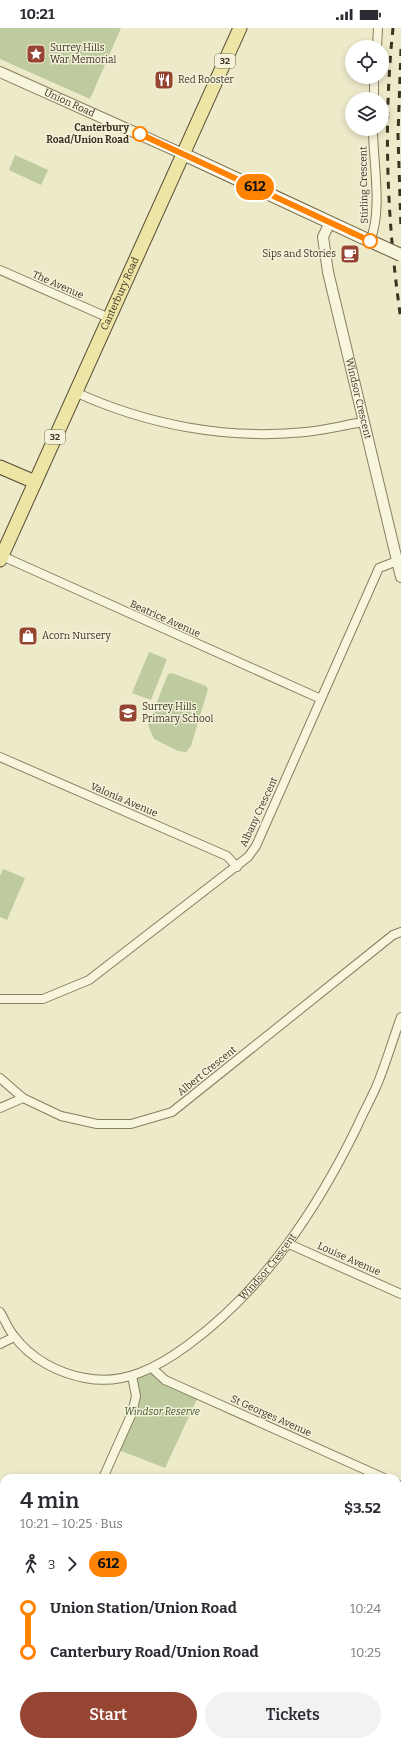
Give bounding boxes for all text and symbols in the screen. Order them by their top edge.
text: 10:21 [20,5,54,23]
map controls [345,40,389,136]
button: locate [345,40,389,84]
place label: Surrey Hills War Memorial [50,42,116,66]
place icon: Surrey Hills War Memorial [25,43,47,65]
road number: 32 [215,54,235,68]
restaurant icon: Red Rooster [153,69,175,91]
place label: Red Rooster [178,74,234,86]
street label: Union Road [42,86,97,120]
button: layers [345,92,389,136]
place label: Canterbury Road/Union Road [46,122,129,146]
marker: Canterbury Road/Union Road [132,126,148,142]
street label: Stirling Crescent [357,146,371,224]
line badge: 612 [232,174,278,200]
text: 612 [244,178,266,195]
unlabelled marker [362,233,378,249]
cafe icon: Sips and Stories [339,243,361,265]
place label: Sips and Stories [262,248,336,260]
street label: Canterbury Road [98,255,142,332]
street label: The Avenue [31,268,85,302]
street label: Windsor Crescent [343,357,374,441]
road number: 32 [45,430,65,444]
street label: Beatrice Avenue [128,598,202,640]
shop icon: Acorn Nursery [17,625,39,647]
place label: Acorn Nursery [42,630,111,642]
place label: Surrey Hills Primary School [142,701,214,725]
school or university icon: Surrey Hills Primary School [117,702,139,724]
street label: Albany Crescent [238,775,281,849]
street label: Valonia Avenue [89,780,159,820]
street label: Albert Crescent [175,1043,239,1098]
street label: Windsor Crescent [237,1231,299,1303]
street label: Louise Avenue [316,1240,382,1278]
street label: St Georges Avenue [229,1393,313,1439]
park label: Windsor Reserve [124,1406,200,1418]
text: 4 min [20,1487,79,1514]
text: $3.52 [344,1499,381,1517]
text: 10:21 – 10:25 · Bus [20,1516,123,1531]
icon: walk [20,1553,42,1575]
icon: forward [61,1553,83,1575]
text: 612 [97,1555,119,1572]
text: 3 [48,1557,55,1572]
text: Union Station/Union Road [50,1599,237,1617]
text: 10:24 [350,1601,381,1616]
text: Canterbury Road/Union Road [50,1643,259,1661]
text: 10:25 [351,1645,381,1660]
button: Start [20,1692,197,1738]
button: Tickets [205,1692,381,1738]

